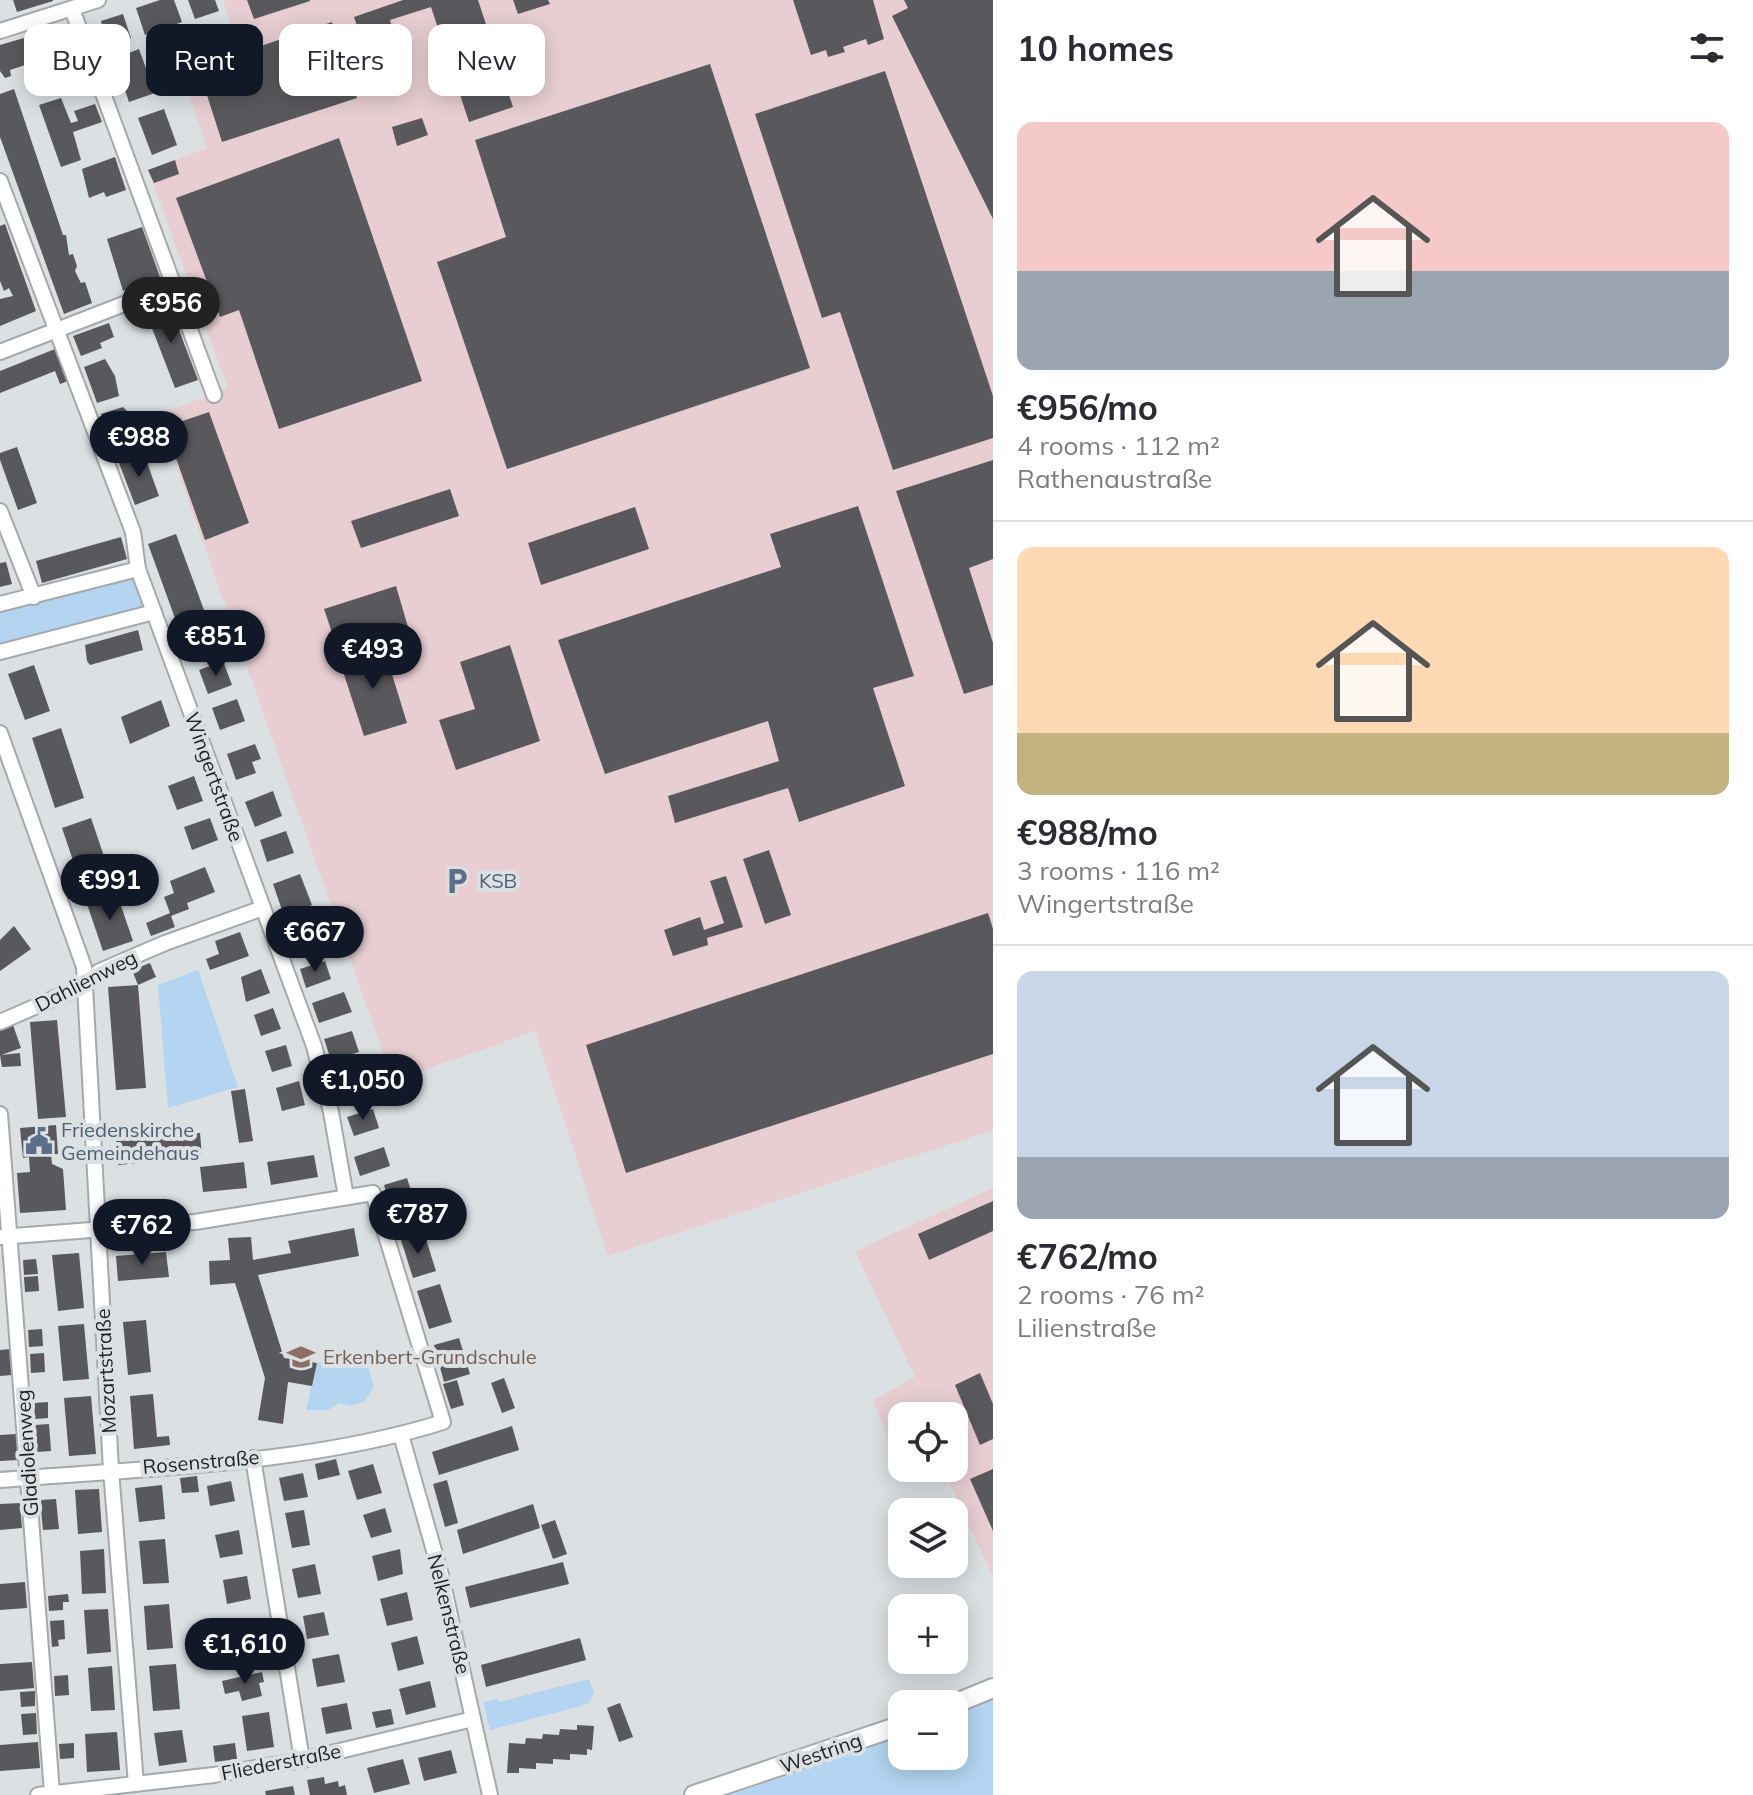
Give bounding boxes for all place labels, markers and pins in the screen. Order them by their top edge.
pin: €956 [124,277,218,345]
pin: €988 [92,411,186,479]
pin: €851 [169,610,263,678]
pin: €493 [326,623,420,691]
pin: €991 [63,854,157,922]
parking icon: KSB [442,866,472,896]
place label: KSB [479,868,517,893]
pin: €667 [268,906,362,974]
pin: €1,050 [298,1054,428,1122]
place label: Friedenskirche Gemeindehaus [61,1117,199,1165]
public building icon: Friedenskirche Gemeindehaus [24,1126,54,1156]
pin: €787 [371,1188,465,1256]
pin: €762 [95,1199,189,1267]
school or university icon: Erkenbert-Grundschule [286,1342,316,1372]
place label: Erkenbert-Grundschule [323,1344,537,1369]
pin: €1,610 [180,1618,310,1686]

